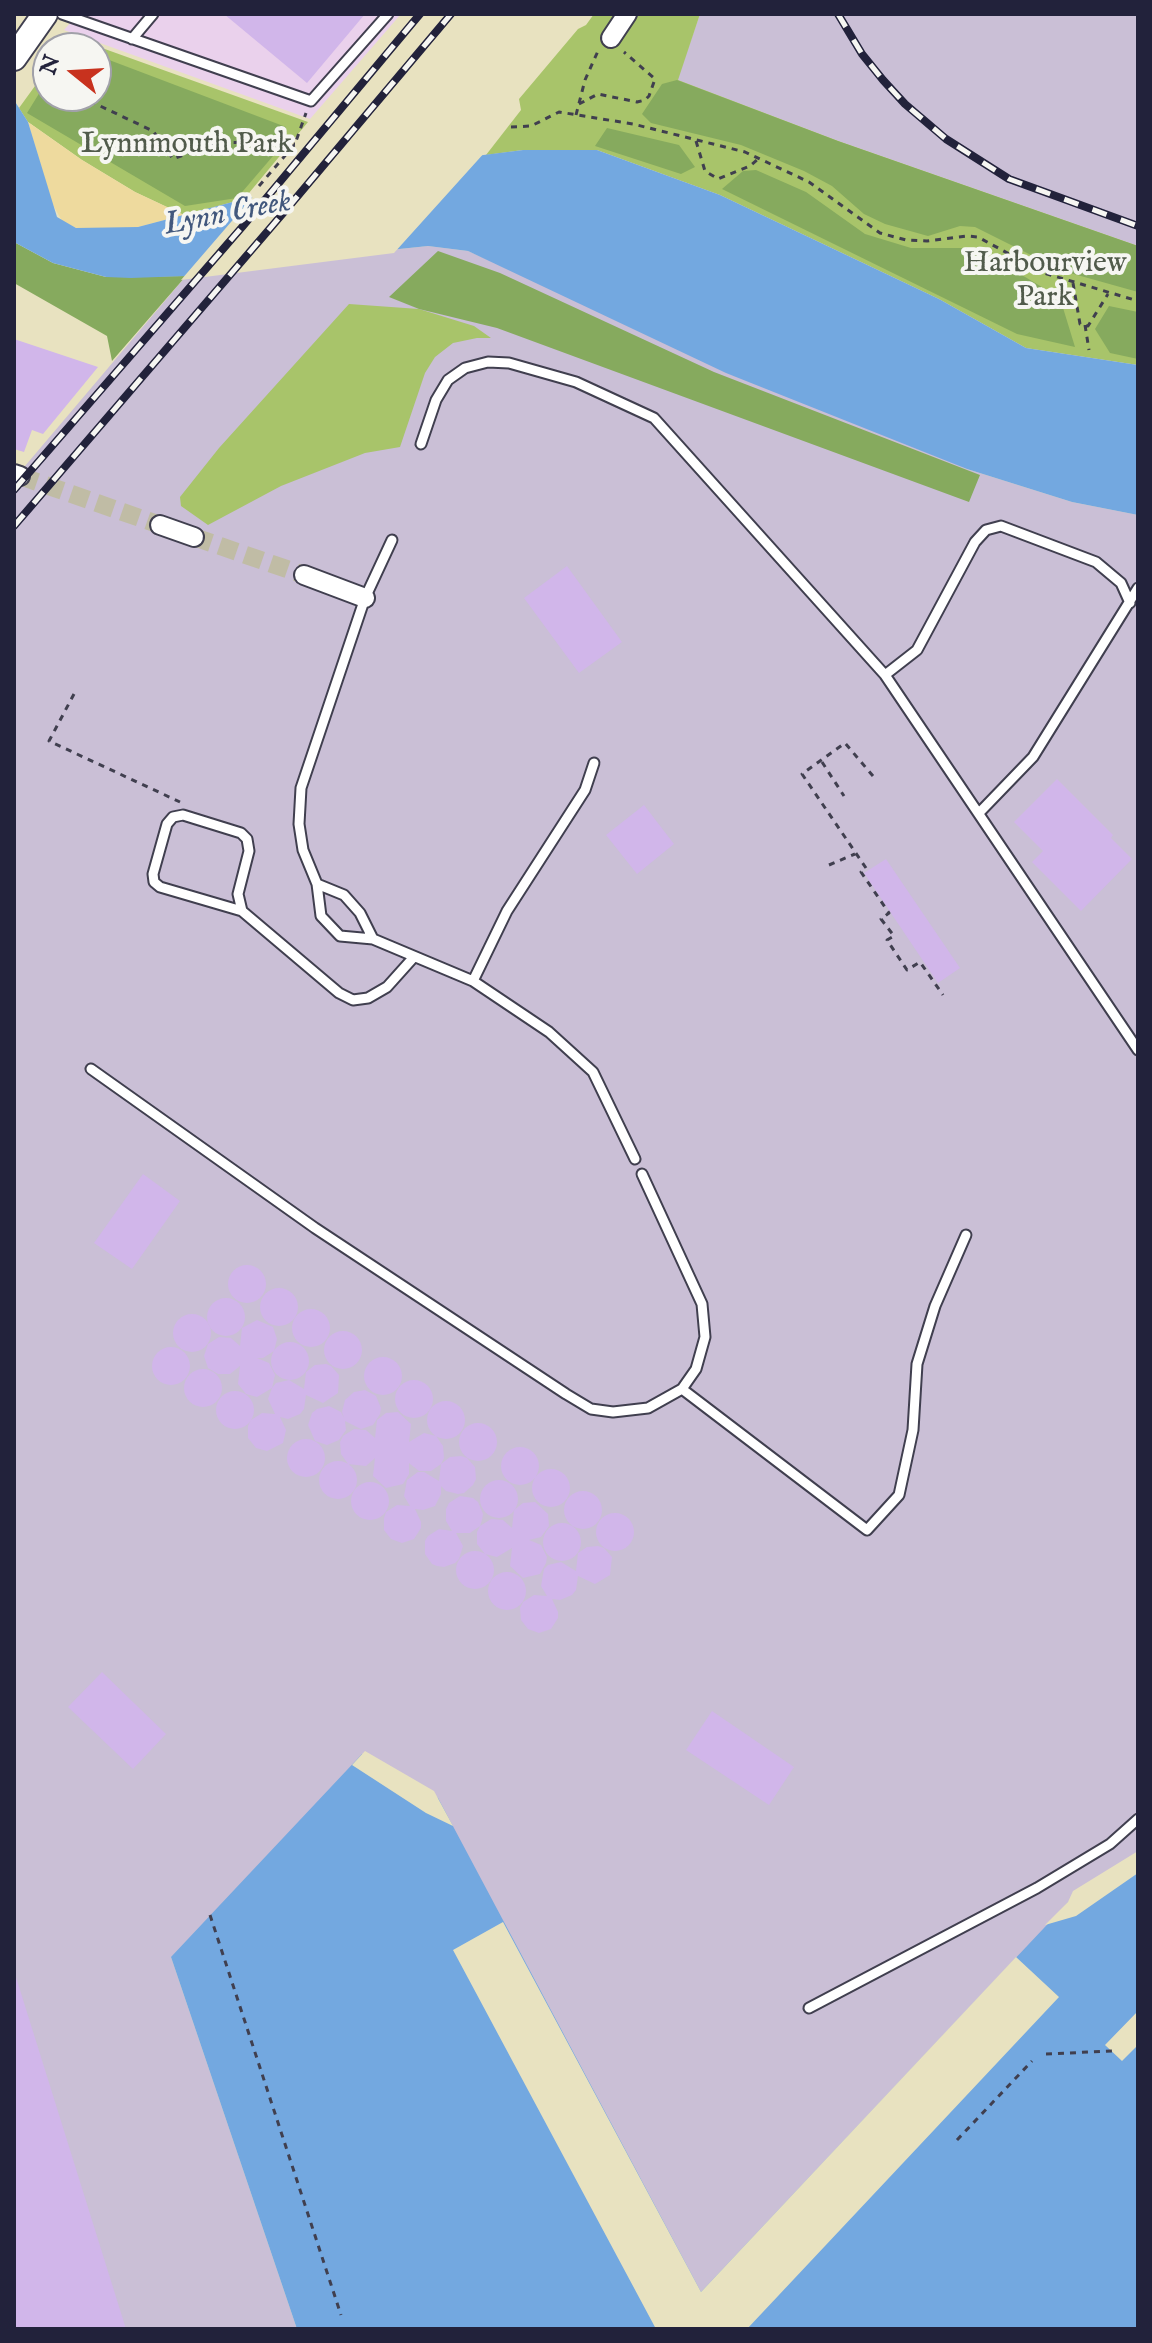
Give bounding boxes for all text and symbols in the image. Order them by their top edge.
north arrow [32,32,112,112]
text: N [35,52,67,79]
park label: Lynnmouth Park [81,128,293,164]
water label: Lynn Creek [161,184,295,246]
park label: Harbourview Park [963,247,1127,318]

